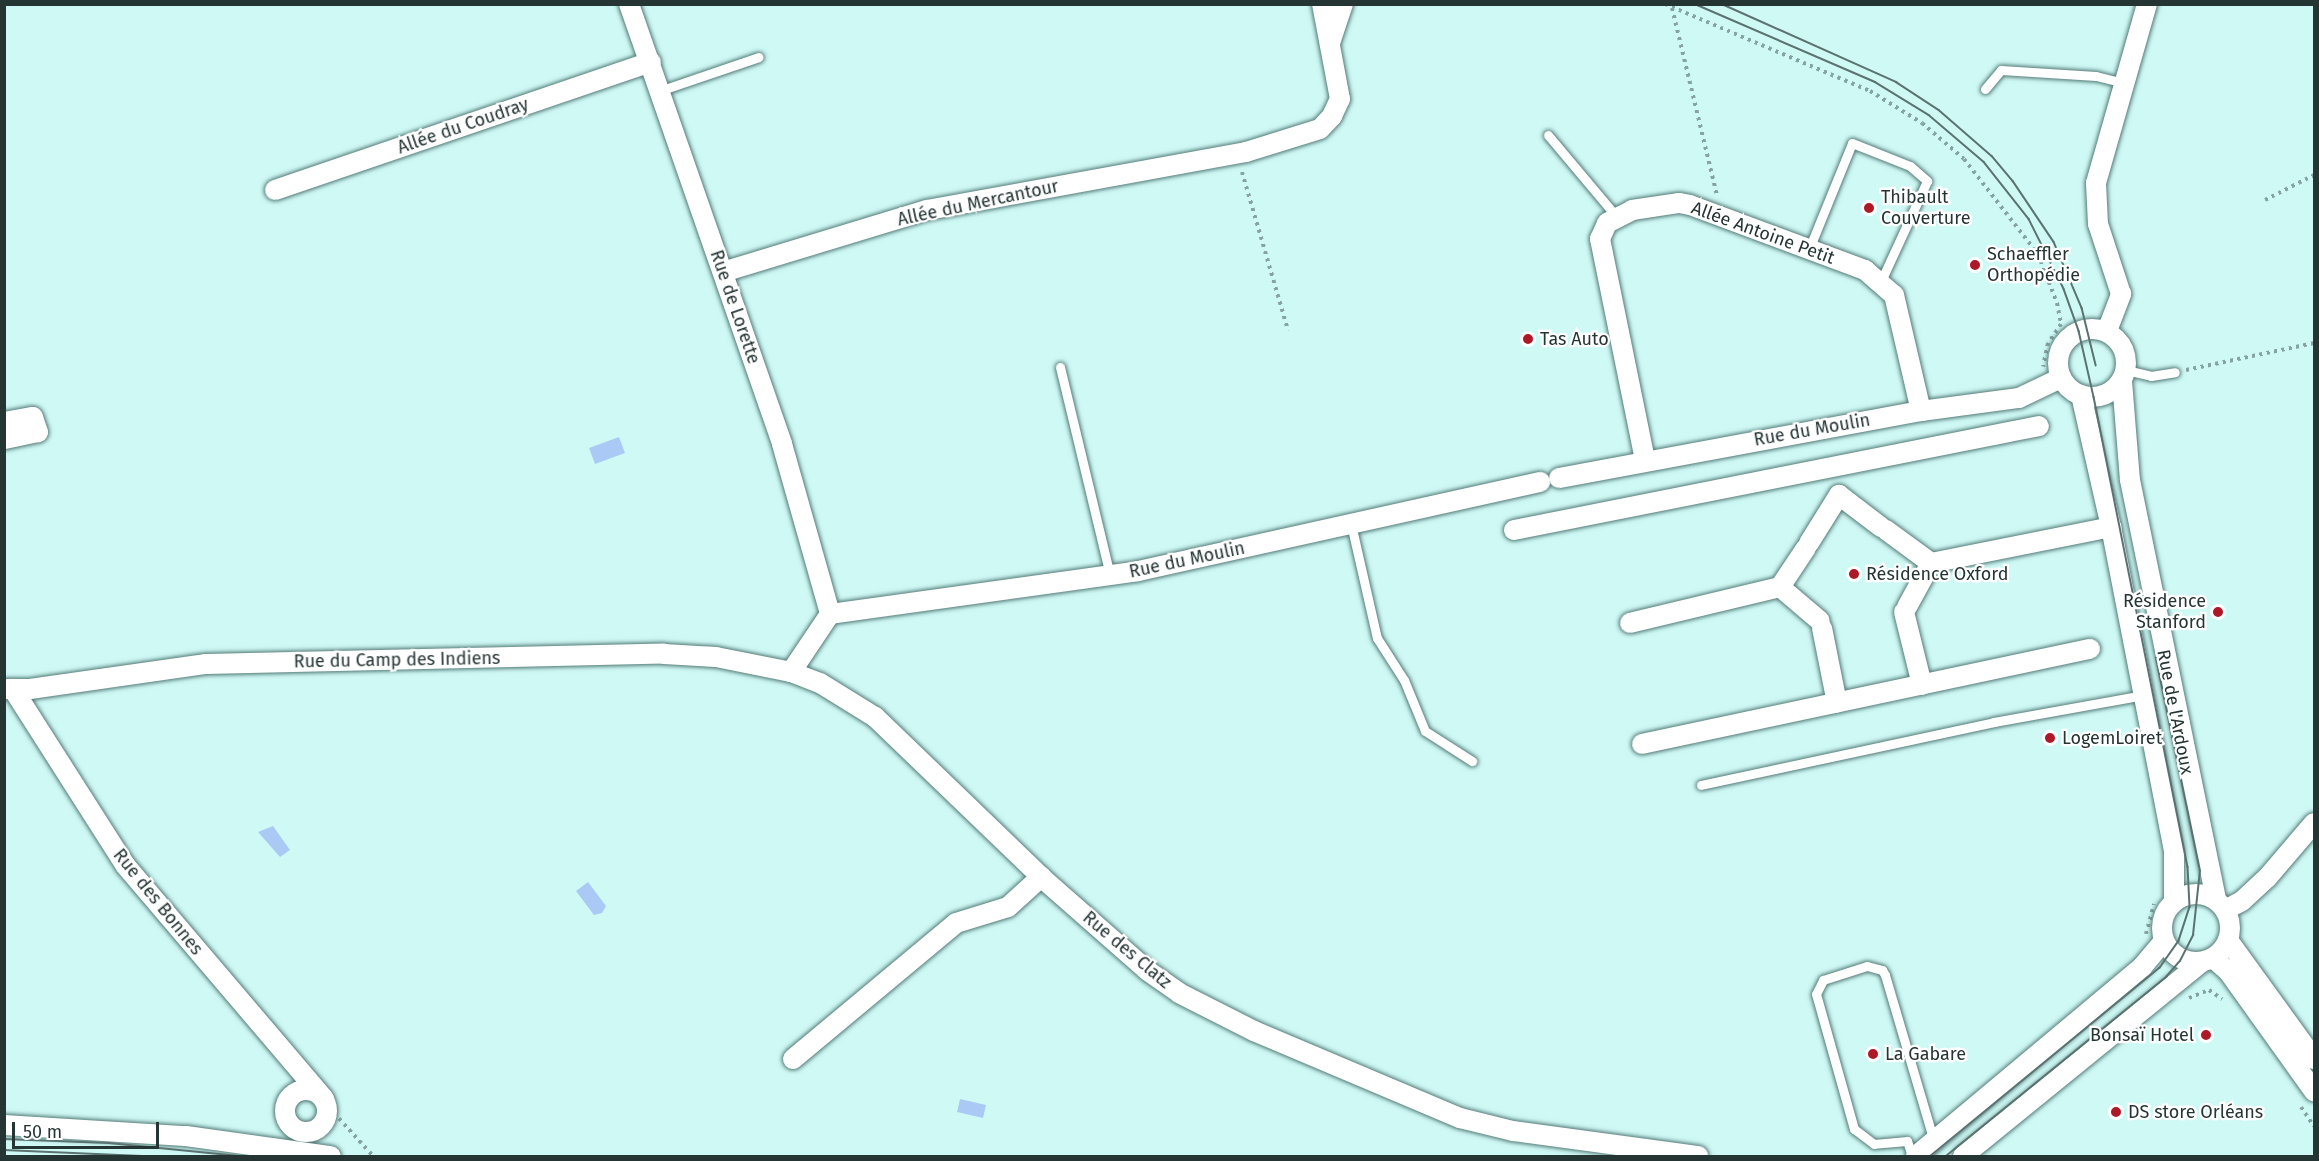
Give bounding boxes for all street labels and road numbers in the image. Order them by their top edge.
street label: Allée du Coudray [395,93,531,159]
street label: Allée du Mercantour [895,175,1061,231]
street label: Allée Antoine Petit [1688,197,1838,269]
street label: Rue de Lorette [705,247,765,367]
street label: Rue du Moulin [1752,409,1872,451]
street label: Rue du Moulin [1127,537,1247,583]
street label: Rue du Camp des Indiens [293,647,501,673]
street label: Rue de l'Ardoux [2152,648,2198,776]
street label: Rue des Bonnes [109,845,207,959]
street label: Rue des Clatz [1078,907,1176,993]

